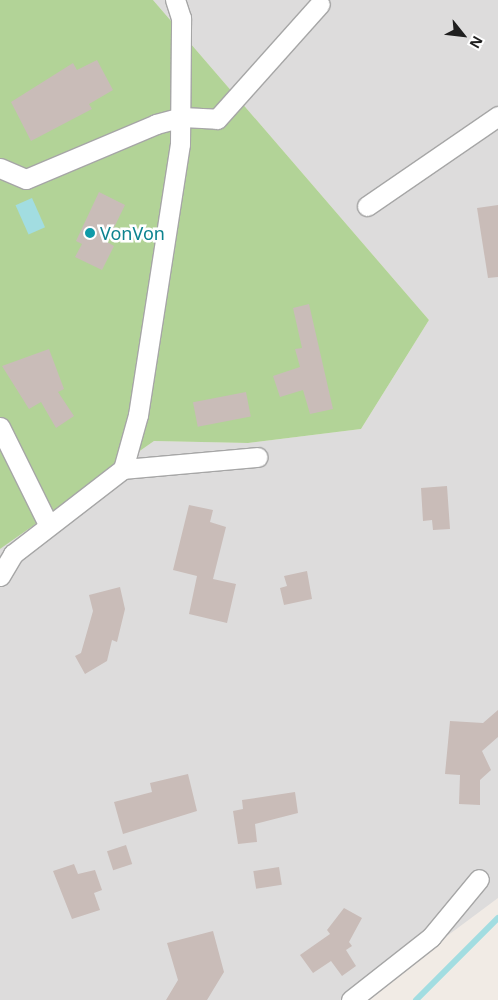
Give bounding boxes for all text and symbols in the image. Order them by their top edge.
north arrow [438,10,488,60]
text: N [465,33,488,52]
place label: VonVon [100,222,165,244]
marker: VonVon [84,227,96,239]

